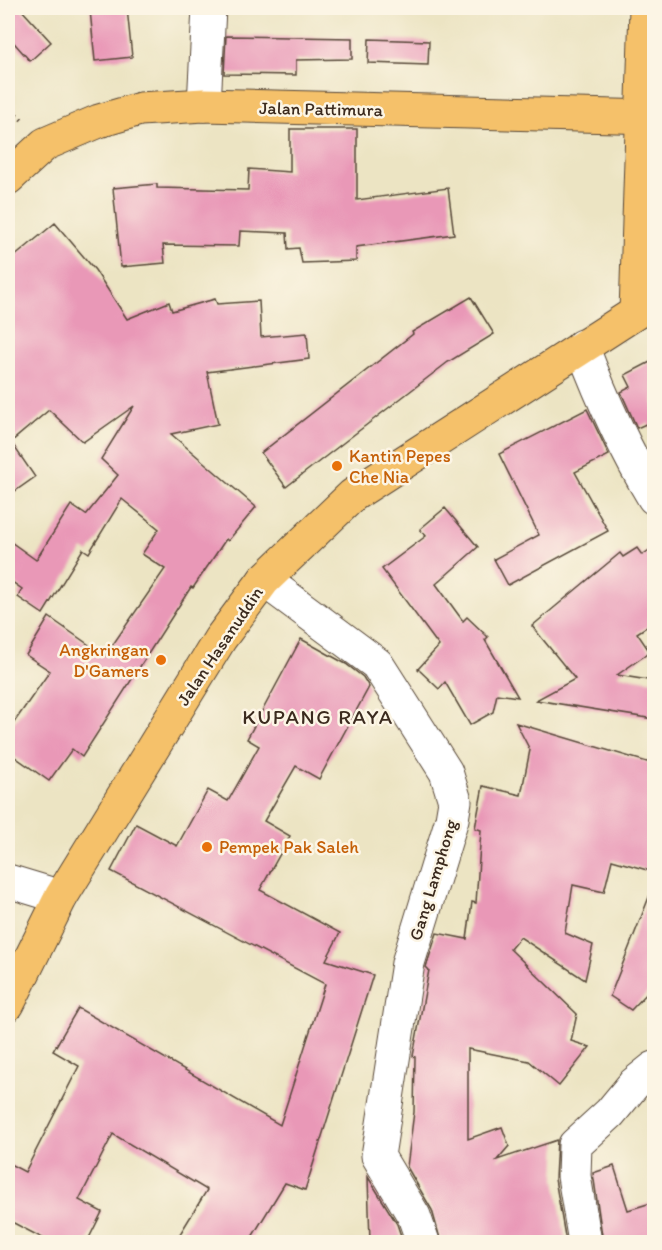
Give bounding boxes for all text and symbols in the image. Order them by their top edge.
street label: Jalan Pattimura [259,97,384,121]
place label: Kantin Pepes Che Nia [349,445,451,488]
marker: Kantin Pepes Che Nia [330,459,344,473]
street label: Jalan Hasanuddin [172,582,268,710]
place label: Angkringan D'Gamers [59,639,149,682]
marker: Angkringan D'Gamers [154,653,168,667]
district label: KUPANG RAYA [242,704,394,729]
street label: Gang Lamphong [404,816,462,943]
place label: Pempek Pak Saleh [219,836,359,858]
marker: Pempek Pak Saleh [200,840,214,854]

